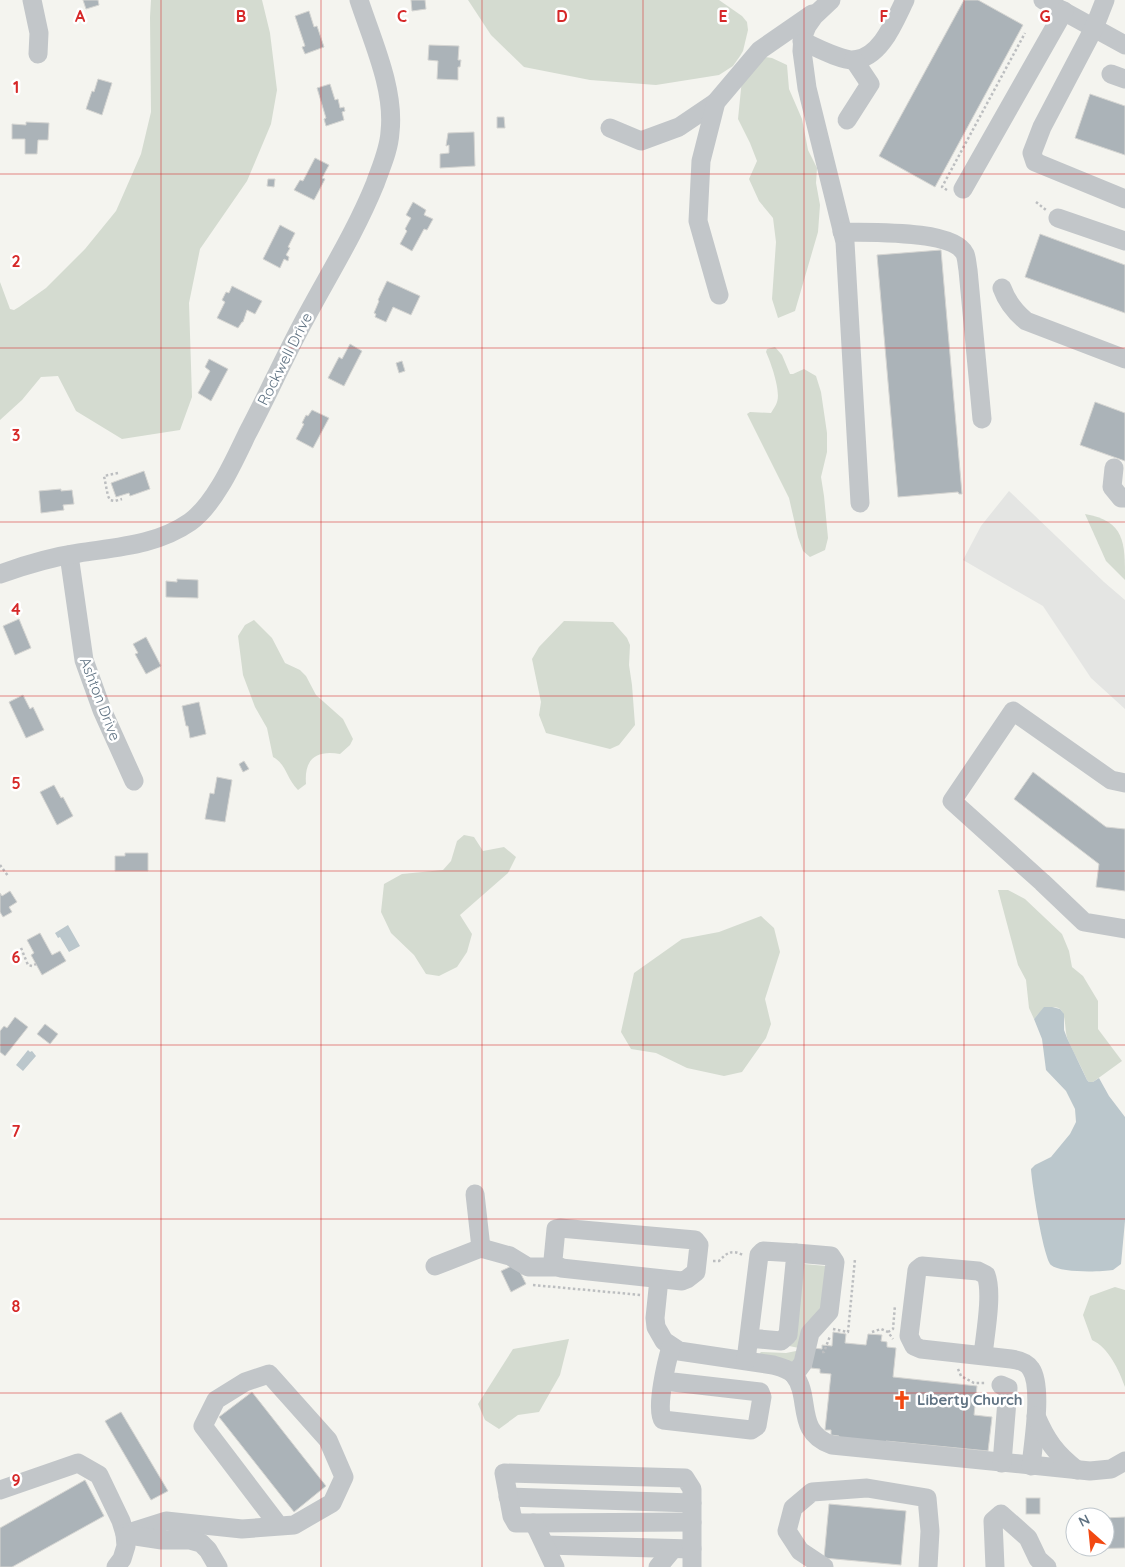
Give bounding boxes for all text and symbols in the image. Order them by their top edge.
text: A [75,6,86,26]
text: B [236,6,246,26]
text: C [397,6,407,26]
text: D [556,6,568,26]
text: E [718,6,728,26]
text: F [880,6,889,26]
text: G [1039,6,1051,26]
text: 1 [13,77,19,97]
text: 2 [11,251,21,271]
street label: Rockwell Drive [253,309,316,408]
text: 3 [12,425,20,445]
text: 4 [11,599,21,619]
street label: Ashton Drive [76,654,125,743]
text: 5 [11,773,21,793]
text: 6 [12,947,21,967]
text: 7 [12,1121,21,1141]
text: 8 [12,1296,21,1316]
church icon: Liberty Church [891,1389,913,1411]
place label: Liberty Church [917,1390,1023,1409]
text: 9 [11,1470,21,1490]
north arrow [1065,1507,1115,1557]
text: N [1075,1510,1093,1531]

